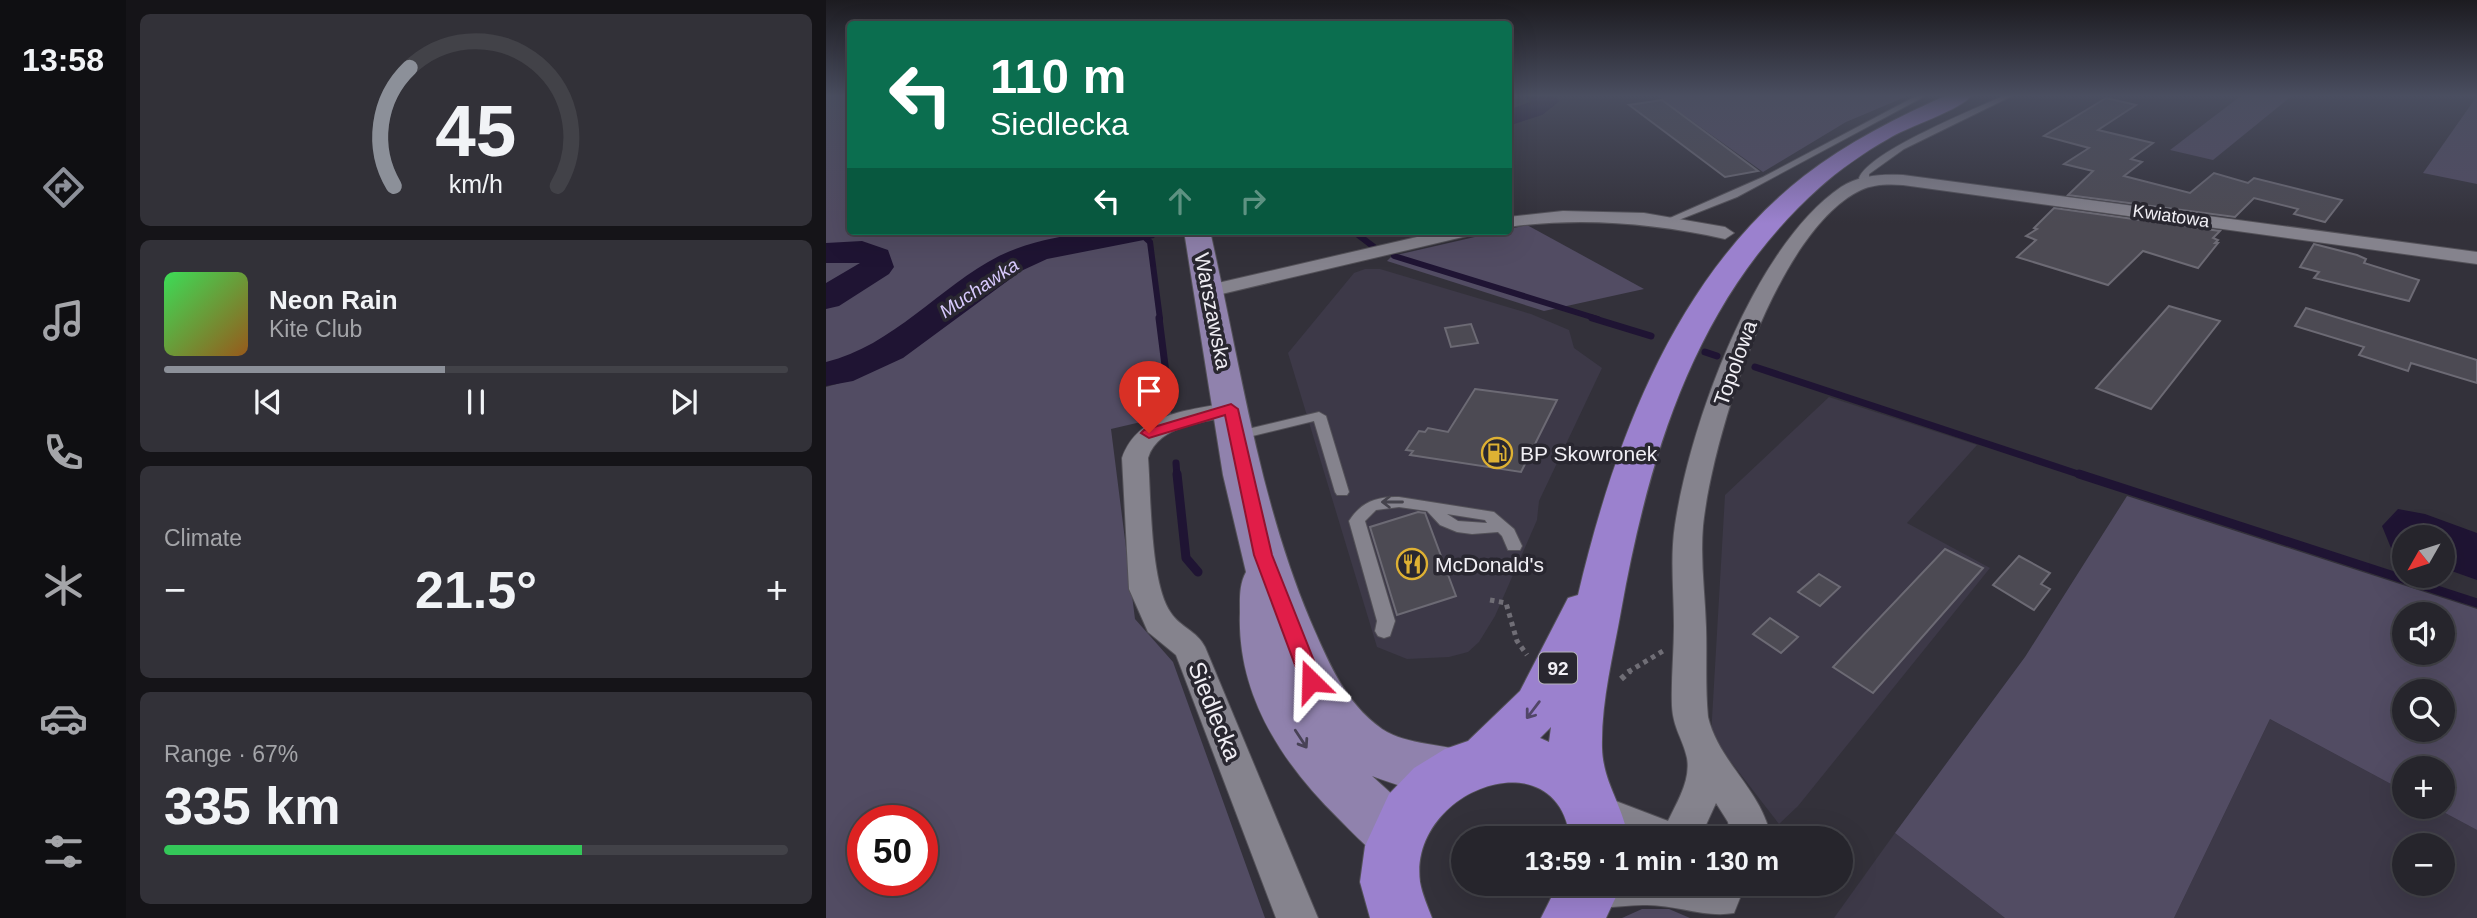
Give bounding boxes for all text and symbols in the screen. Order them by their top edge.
text: 13:58 [22,42,104,78]
icon: left [875,49,966,140]
text: 110 m [990,49,1126,103]
text: 45 [436,90,516,171]
text: Siedlecka [990,106,1129,142]
icon: directions [39,163,88,212]
text: km/h [449,170,503,198]
icon: left [1088,182,1126,220]
icon: ahead [1161,182,1199,220]
icon: right [1234,182,1272,220]
street label: Kwiatowa [2131,201,2212,231]
street label: Warszawska [1190,251,1236,372]
water label: Muchawka [935,254,1023,322]
text: Neon Rain [269,285,398,315]
icon: music [39,296,88,345]
text: Kite Club [269,316,362,342]
street label: Topolowa [1709,317,1761,409]
pin [1119,361,1179,433]
icon: arrive [1130,372,1168,410]
icon: previous [249,383,287,421]
icon: pause [457,383,495,421]
icon: next [665,383,703,421]
icon: phone [39,428,88,477]
fuel station icon: BP Skowronek [1480,436,1514,470]
place label: BP Skowronek [1520,442,1658,465]
one-way arrow [1381,495,1404,509]
text: Climate [164,525,242,551]
north arrow [2392,525,2455,588]
map controls [2392,525,2455,896]
restaurant icon: McDonald's [1395,547,1429,581]
place label: McDonald's [1435,553,1544,576]
icon: climate [39,561,88,610]
text: 21.5° [415,561,537,619]
text: − [164,569,186,611]
text: + [766,569,788,611]
button: sound [2392,602,2455,665]
position arrow [1274,644,1348,718]
road number: 92 [1539,652,1577,684]
street label: Siedlecka [1183,658,1247,765]
button: search [2392,679,2455,742]
icon: car [39,694,88,743]
one-way arrow [1526,701,1541,719]
one-way arrow [1294,728,1308,748]
text: Range · 67% [164,741,298,767]
button: + [2392,756,2455,819]
text: 335 km [164,777,340,835]
speed limit sign: 50 [847,805,938,896]
icon: filters [39,827,88,876]
button: − [2392,833,2455,896]
text: 13:59 · 1 min · 130 m [1525,846,1779,876]

